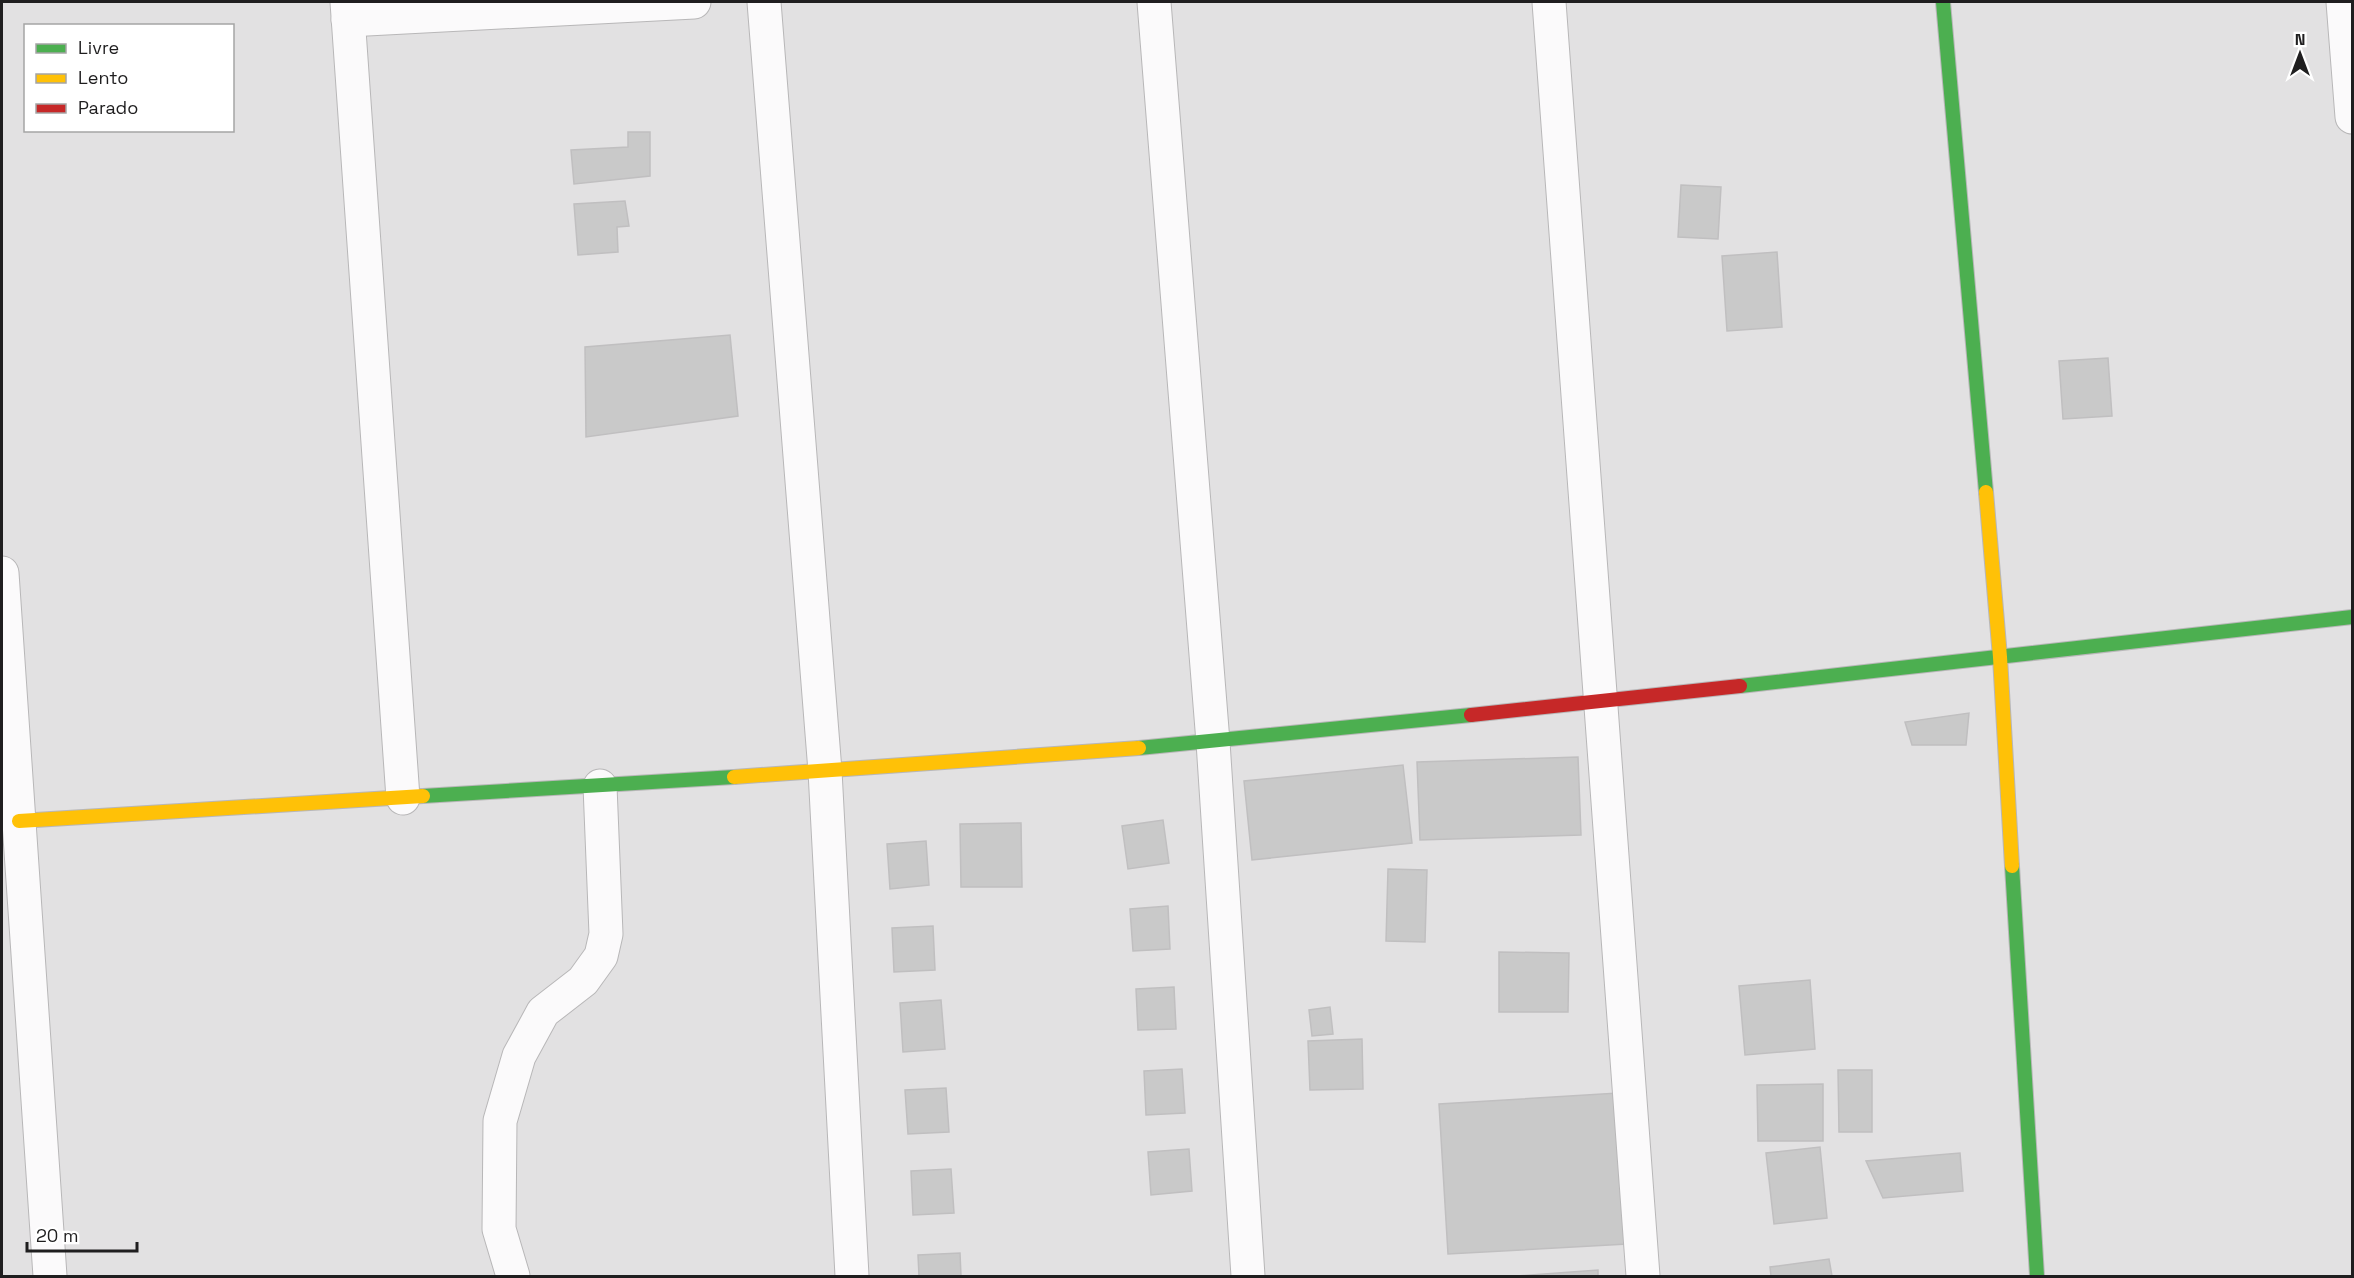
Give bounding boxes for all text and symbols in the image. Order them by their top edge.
legend [24,24,234,132]
north arrow [2270,24,2330,84]
text: N [2295,29,2305,50]
text: Livre [78,36,119,59]
text: Lento [78,66,128,89]
text: Parado [78,96,138,119]
scale bar [27,1215,136,1253]
text: 20 m [36,1224,79,1247]

